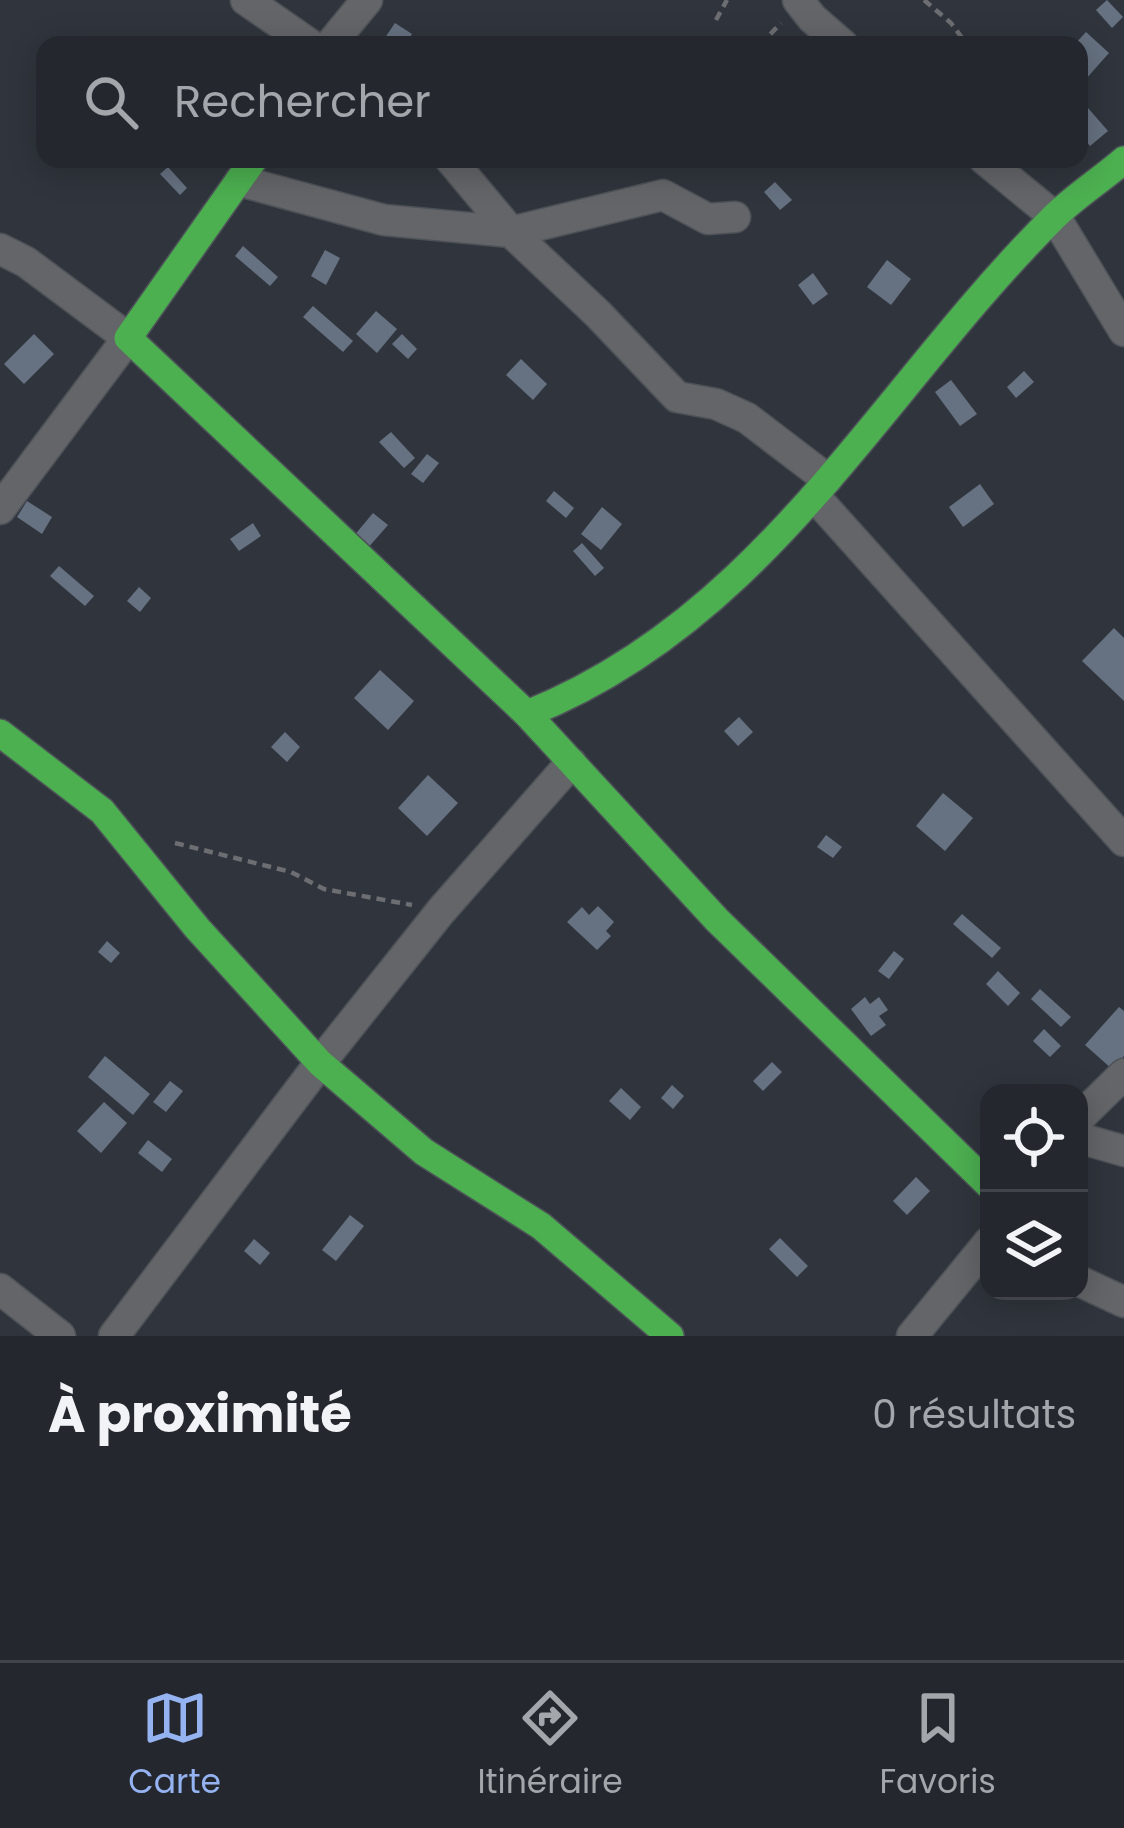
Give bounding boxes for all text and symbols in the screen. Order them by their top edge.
search box [36,36,1088,168]
icon: search [78,69,144,135]
text: Rechercher [174,70,431,133]
map controls [980,1084,1088,1300]
button: locate [980,1084,1088,1192]
button: layers [980,1192,1088,1300]
text: À proximité [48,1378,352,1450]
text: 0 résultats [872,1387,1076,1442]
tab: Carte [128,1685,221,1807]
tab: Itinéraire [477,1685,623,1807]
tab: Favoris [879,1685,996,1807]

